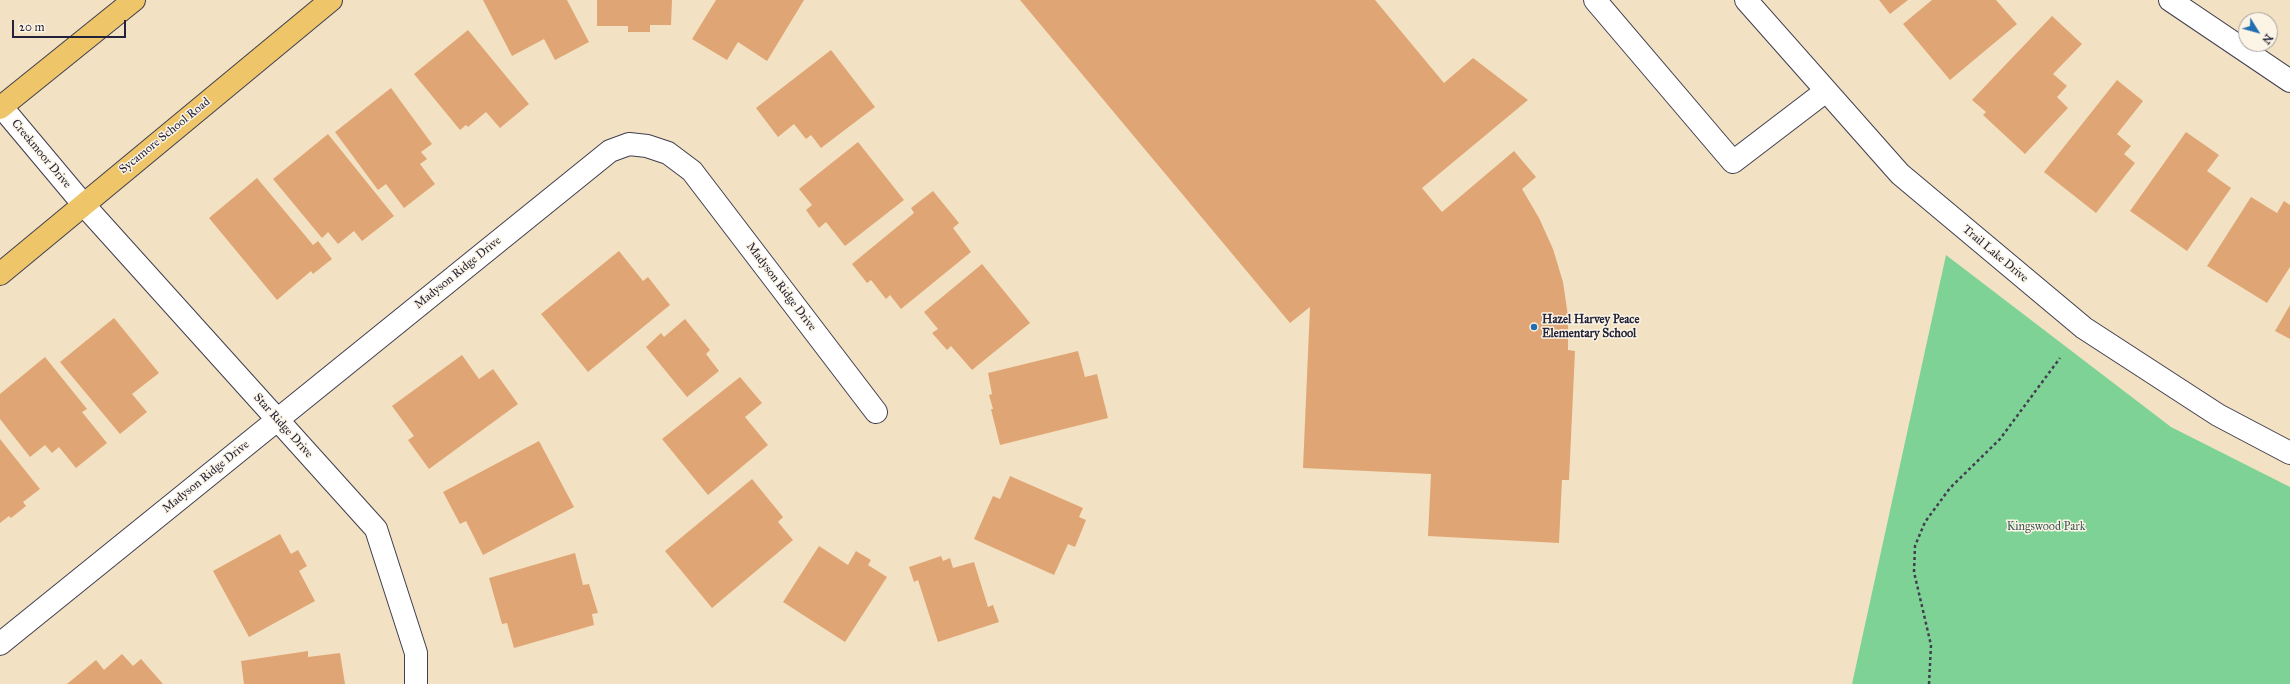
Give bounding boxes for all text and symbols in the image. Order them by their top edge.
scale bar [14,12,128,38]
north arrow [2238,12,2278,52]
text: 20 m [19,20,45,34]
text: N [2259,31,2275,47]
street label: Sycamore School Road [117,95,213,177]
street label: Creekmoor Drive [8,117,74,191]
street label: Trail Lake Drive [1959,222,2031,286]
street label: Madyson Ridge Drive [412,234,504,312]
street label: Madyson Ridge Drive [743,240,819,334]
place label: Hazel Harvey Peace Elementary School [1542,313,1639,341]
marker: Hazel Harvey Peace Elementary School [1529,322,1539,332]
street label: Star Ridge Drive [250,391,316,461]
street label: Madyson Ridge Drive [160,438,252,516]
park label: Kingswood Park [2007,520,2085,534]

